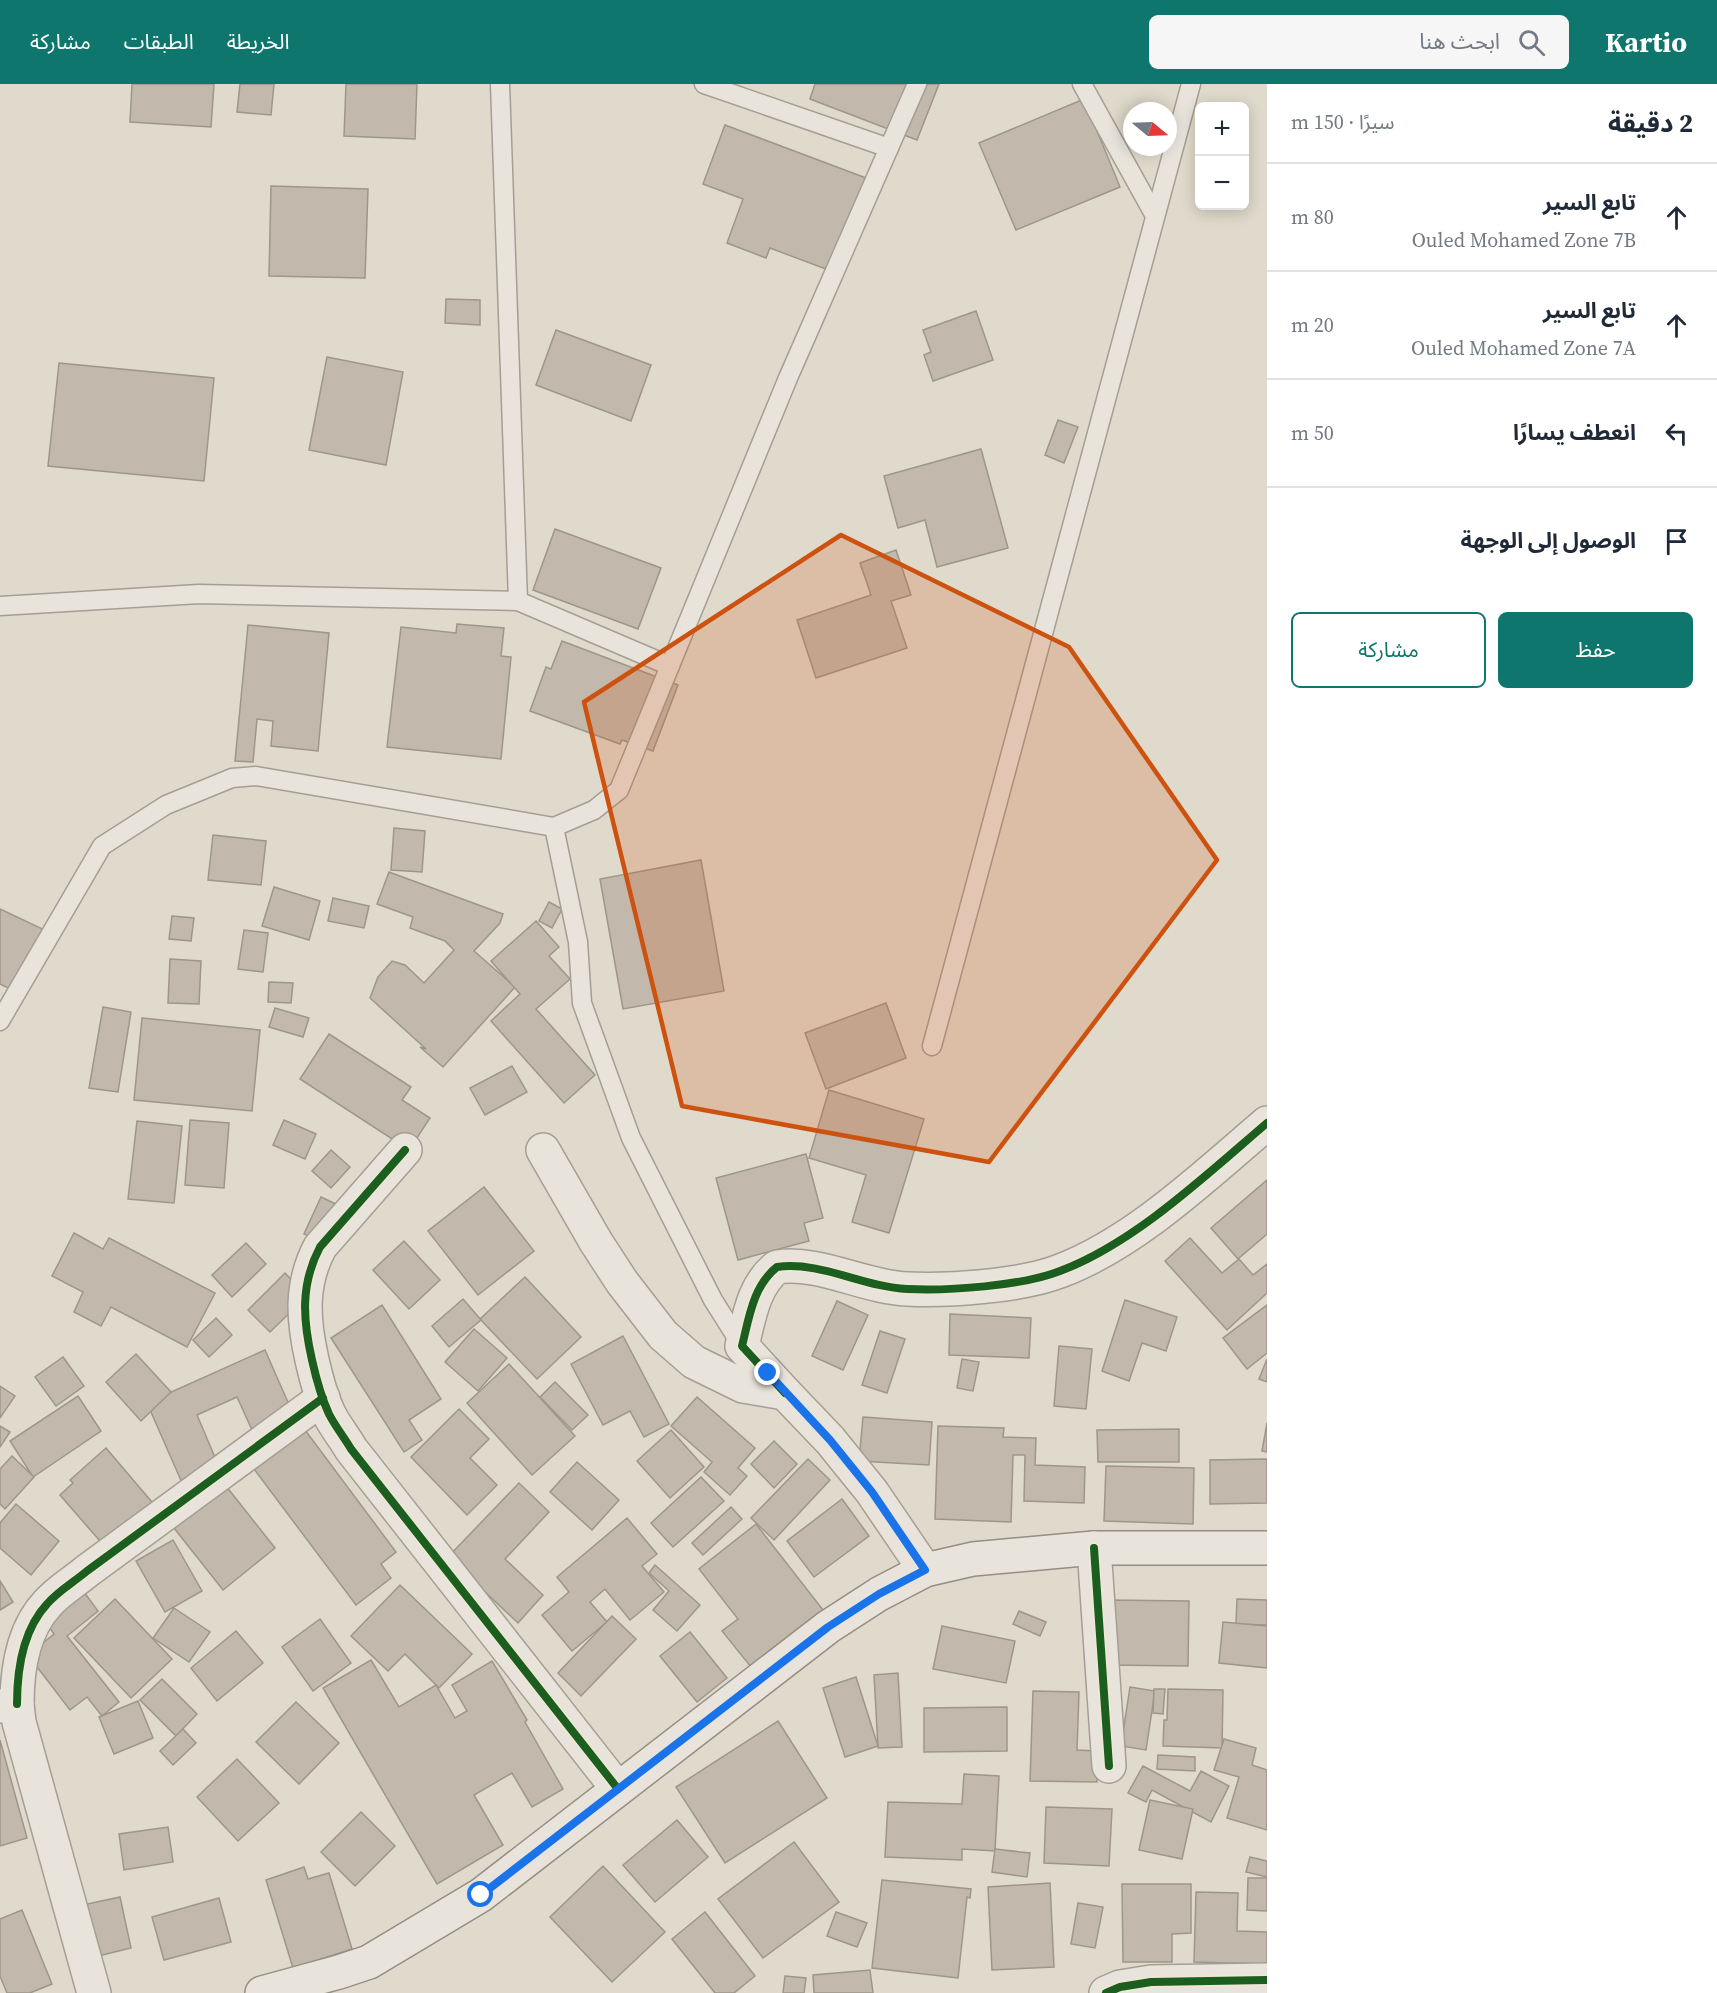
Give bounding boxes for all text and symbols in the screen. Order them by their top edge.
search box [1149,15,1569,69]
text: Kartio [1605,23,1687,61]
text: ابحث هنا [1419,26,1500,56]
icon: search [1515,26,1548,59]
text: مشاركة [30,27,91,56]
text: الطبقات [124,27,194,56]
text: الخريطة [227,27,290,56]
north arrow [1123,102,1177,156]
map controls [1195,102,1249,210]
button: + [1195,102,1249,156]
text: 2 دقيقة [1608,105,1693,141]
text: سيرًا · 150 m [1291,108,1394,136]
button: − [1195,156,1249,210]
text: تابع السير [1543,187,1636,217]
icon: ahead [1660,201,1693,234]
text: 80 m [1291,203,1334,231]
text: Ouled Mohamed Zone 7B [1412,226,1636,254]
text: تابع السير [1543,295,1636,325]
icon: ahead [1660,309,1693,342]
text: 20 m [1291,311,1334,339]
text: Ouled Mohamed Zone 7A [1411,334,1636,362]
text: انعطف يسارًا [1513,417,1636,447]
icon: left [1660,417,1693,450]
text: 50 m [1291,419,1334,447]
text: الوصول إلى الوجهة [1460,525,1636,555]
icon: arrive [1660,525,1693,558]
button: مشاركة [1291,612,1486,688]
button: حفظ [1498,612,1693,688]
route end [754,1359,780,1385]
route start [467,1881,493,1907]

